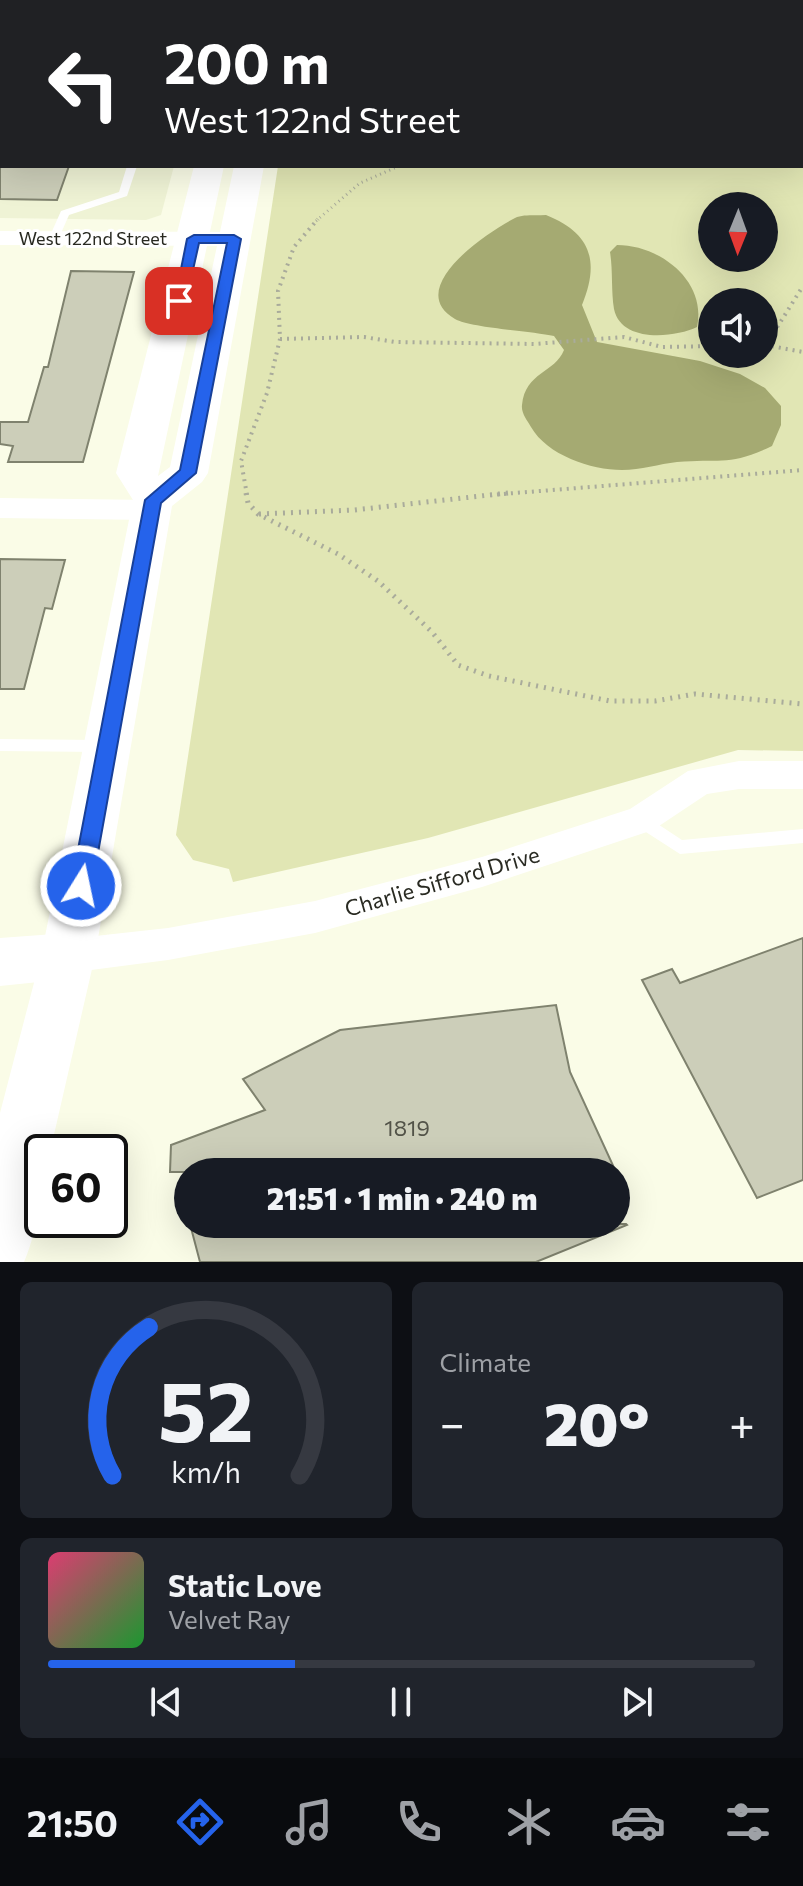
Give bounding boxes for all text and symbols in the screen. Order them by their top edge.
text: 200 m [164,27,330,96]
icon: left [32,32,136,136]
text: West 122nd Street [164,96,461,140]
north arrow [698,192,778,272]
map controls [698,192,778,368]
street label: West 122nd Street [19,227,167,249]
pin [145,267,213,335]
icon: arrive [157,279,201,323]
button: sound [698,288,778,368]
street label: Charlie Sifford Drive [341,840,543,922]
position arrow [39,844,123,928]
house number: 1819 [384,1114,430,1141]
speed limit sign: 60 [24,1134,128,1238]
text: 21:51 · 1 min · 240 m [267,1179,537,1216]
text: Climate [440,1346,531,1377]
text: 52 [158,1357,254,1459]
text: 20° [544,1385,650,1458]
text: − [440,1395,465,1449]
text: + [729,1395,755,1449]
text: km/h [171,1454,241,1489]
text: Static Love [168,1566,322,1603]
text: Velvet Ray [168,1603,291,1634]
icon: previous [144,1680,188,1724]
icon: pause [379,1680,423,1724]
icon: next [615,1680,659,1724]
icon: directions [172,1794,228,1850]
icon: music [281,1794,337,1850]
icon: phone [391,1794,447,1850]
icon: climate [501,1794,557,1850]
icon: car [610,1794,666,1850]
icon: filters [720,1794,776,1850]
text: 21:50 [27,1800,118,1844]

